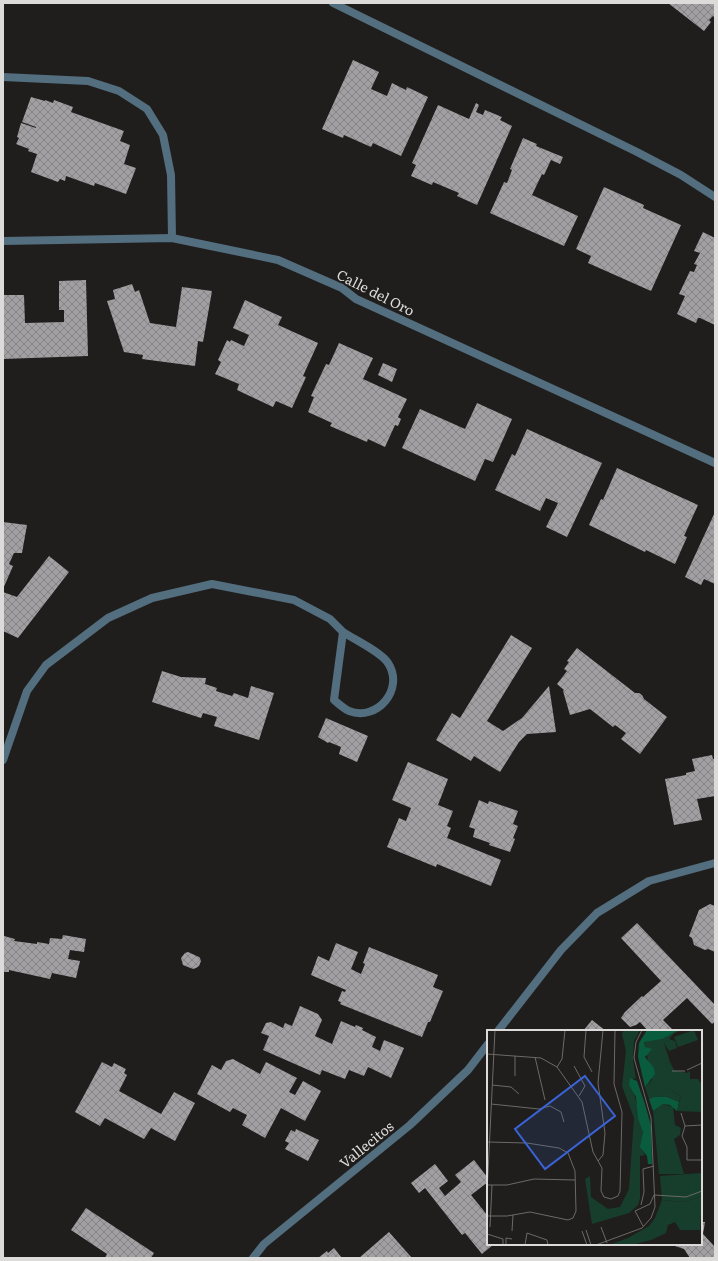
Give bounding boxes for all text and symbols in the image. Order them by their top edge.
street label: Calle del Oro [334,264,418,320]
inset map [487,1030,702,1245]
street label: Vallecitos [335,1116,397,1172]

